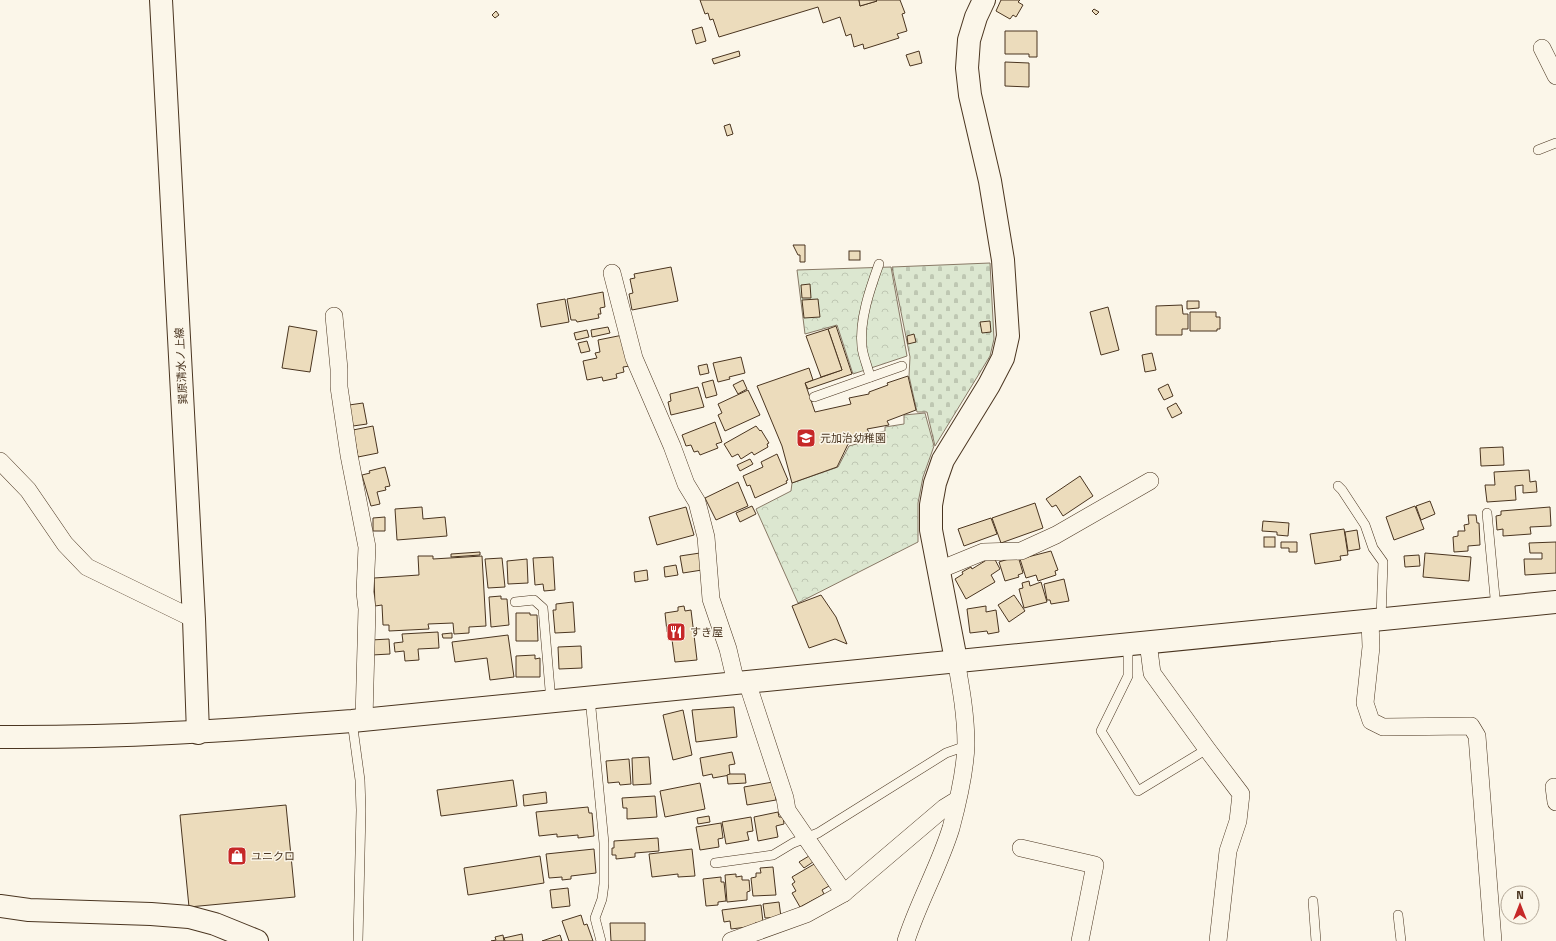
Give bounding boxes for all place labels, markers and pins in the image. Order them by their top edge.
school or university icon: 元加治幼稚園 [795,427,817,449]
place label: 元加治幼稚園 [820,430,886,446]
restaurant icon: すき屋 [665,621,687,643]
place label: すき屋 [690,624,723,640]
shop icon: ユニクロ [226,845,248,867]
place label: ユニクロ [251,848,295,864]

